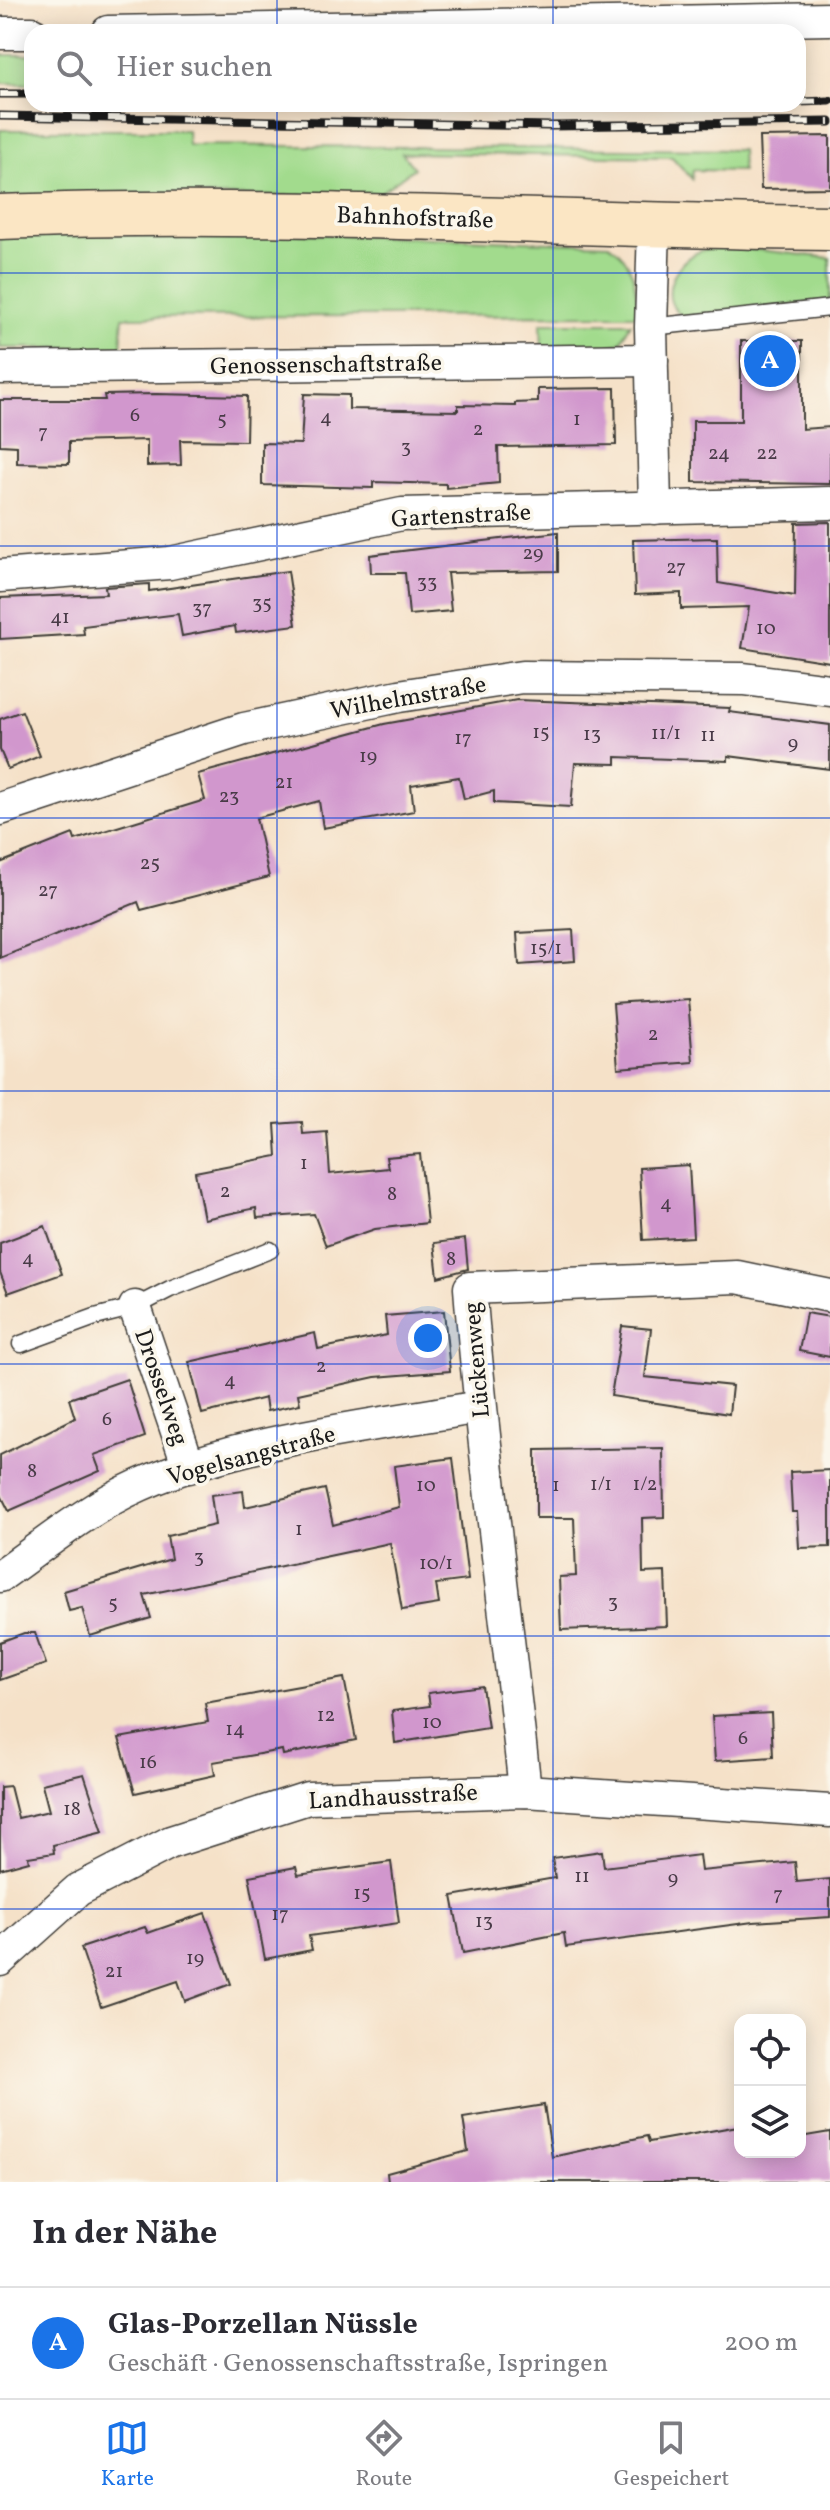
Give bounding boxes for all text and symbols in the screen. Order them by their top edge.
search box [24,24,806,112]
icon: search [52,46,96,90]
text: Hier suchen [116,47,273,89]
street label: Bahnhofstraße [336,199,494,239]
pin: A [744,331,796,391]
street label: Genossenschaftstraße [210,347,442,385]
house number: 6 [130,402,140,430]
house number: 4 [320,404,332,432]
house number: 5 [217,406,227,434]
house number: 1 [573,406,581,434]
house number: 2 [473,416,483,444]
house number: 7 [38,419,48,447]
house number: 3 [401,434,411,462]
house number: 24 [708,440,730,468]
house number: 22 [756,440,778,468]
street label: Gartenstraße [390,496,532,538]
house number: 29 [523,540,543,568]
house number: 27 [666,554,686,582]
house number: 33 [417,569,437,597]
house number: 35 [252,590,272,618]
house number: 37 [192,595,212,623]
house number: 41 [50,604,70,632]
house number: 10 [756,615,776,643]
street label: Wilhelmstraße [327,668,489,729]
house number: 15 [532,719,550,747]
house number: 11/1 [651,720,681,748]
house number: 13 [583,721,601,749]
house number: 11 [700,722,716,750]
house number: 17 [454,725,472,753]
house number: 9 [788,730,798,758]
house number: 19 [359,743,377,771]
house number: 21 [275,769,293,797]
house number: 23 [219,783,239,811]
house number: 25 [140,850,160,878]
house number: 27 [38,877,58,905]
house number: 15/1 [530,935,562,963]
house number: 2 [648,1021,658,1049]
house number: 1 [300,1150,308,1178]
house number: 2 [220,1178,230,1206]
house number: 8 [387,1181,397,1209]
house number: 4 [660,1190,672,1218]
house number: 4 [22,1245,34,1273]
house number: 8 [446,1246,456,1274]
street label: Lückenweg [456,1300,500,1419]
your location [408,1318,448,1358]
street label: Drosselweg [124,1325,196,1451]
house number: 2 [316,1353,326,1381]
house number: 4 [224,1367,236,1395]
house number: 6 [102,1406,112,1434]
street label: Vogelsangstraße [164,1418,339,1496]
house number: 8 [27,1458,37,1486]
house number: 1/1 [590,1471,612,1499]
house number: 1/2 [633,1471,657,1499]
house number: 10 [416,1472,436,1500]
house number: 1 [552,1472,560,1500]
house number: 1 [295,1516,303,1544]
house number: 3 [194,1544,204,1572]
house number: 10/1 [419,1550,453,1578]
house number: 3 [608,1589,618,1617]
house number: 5 [108,1590,118,1618]
house number: 12 [317,1702,335,1730]
house number: 10 [422,1709,442,1737]
house number: 14 [225,1716,245,1744]
house number: 6 [738,1725,748,1753]
house number: 16 [139,1749,157,1777]
street label: Landhausstraße [307,1777,479,1819]
house number: 18 [63,1796,81,1824]
house number: 11 [574,1863,590,1891]
house number: 9 [668,1865,678,1893]
house number: 15 [353,1880,371,1908]
house number: 7 [773,1881,783,1909]
house number: 17 [271,1901,289,1929]
house number: 13 [475,1908,493,1936]
house number: 19 [186,1945,204,1973]
house number: 21 [105,1958,123,1986]
map controls [734,2014,806,2158]
button: locate [734,2014,806,2086]
button: layers [734,2086,806,2158]
text: In der Nähe [32,2211,217,2258]
text: Glas-Porzellan Nüssle [108,2304,418,2346]
text: A [49,2325,67,2361]
text: 200 m [724,2325,798,2361]
text: Geschäft · Genossenschaftsstraße, Ispringen [108,2346,608,2382]
tab: Karte [101,2416,154,2495]
tab: Route [355,2416,412,2495]
tab: Gespeichert [614,2416,729,2495]

